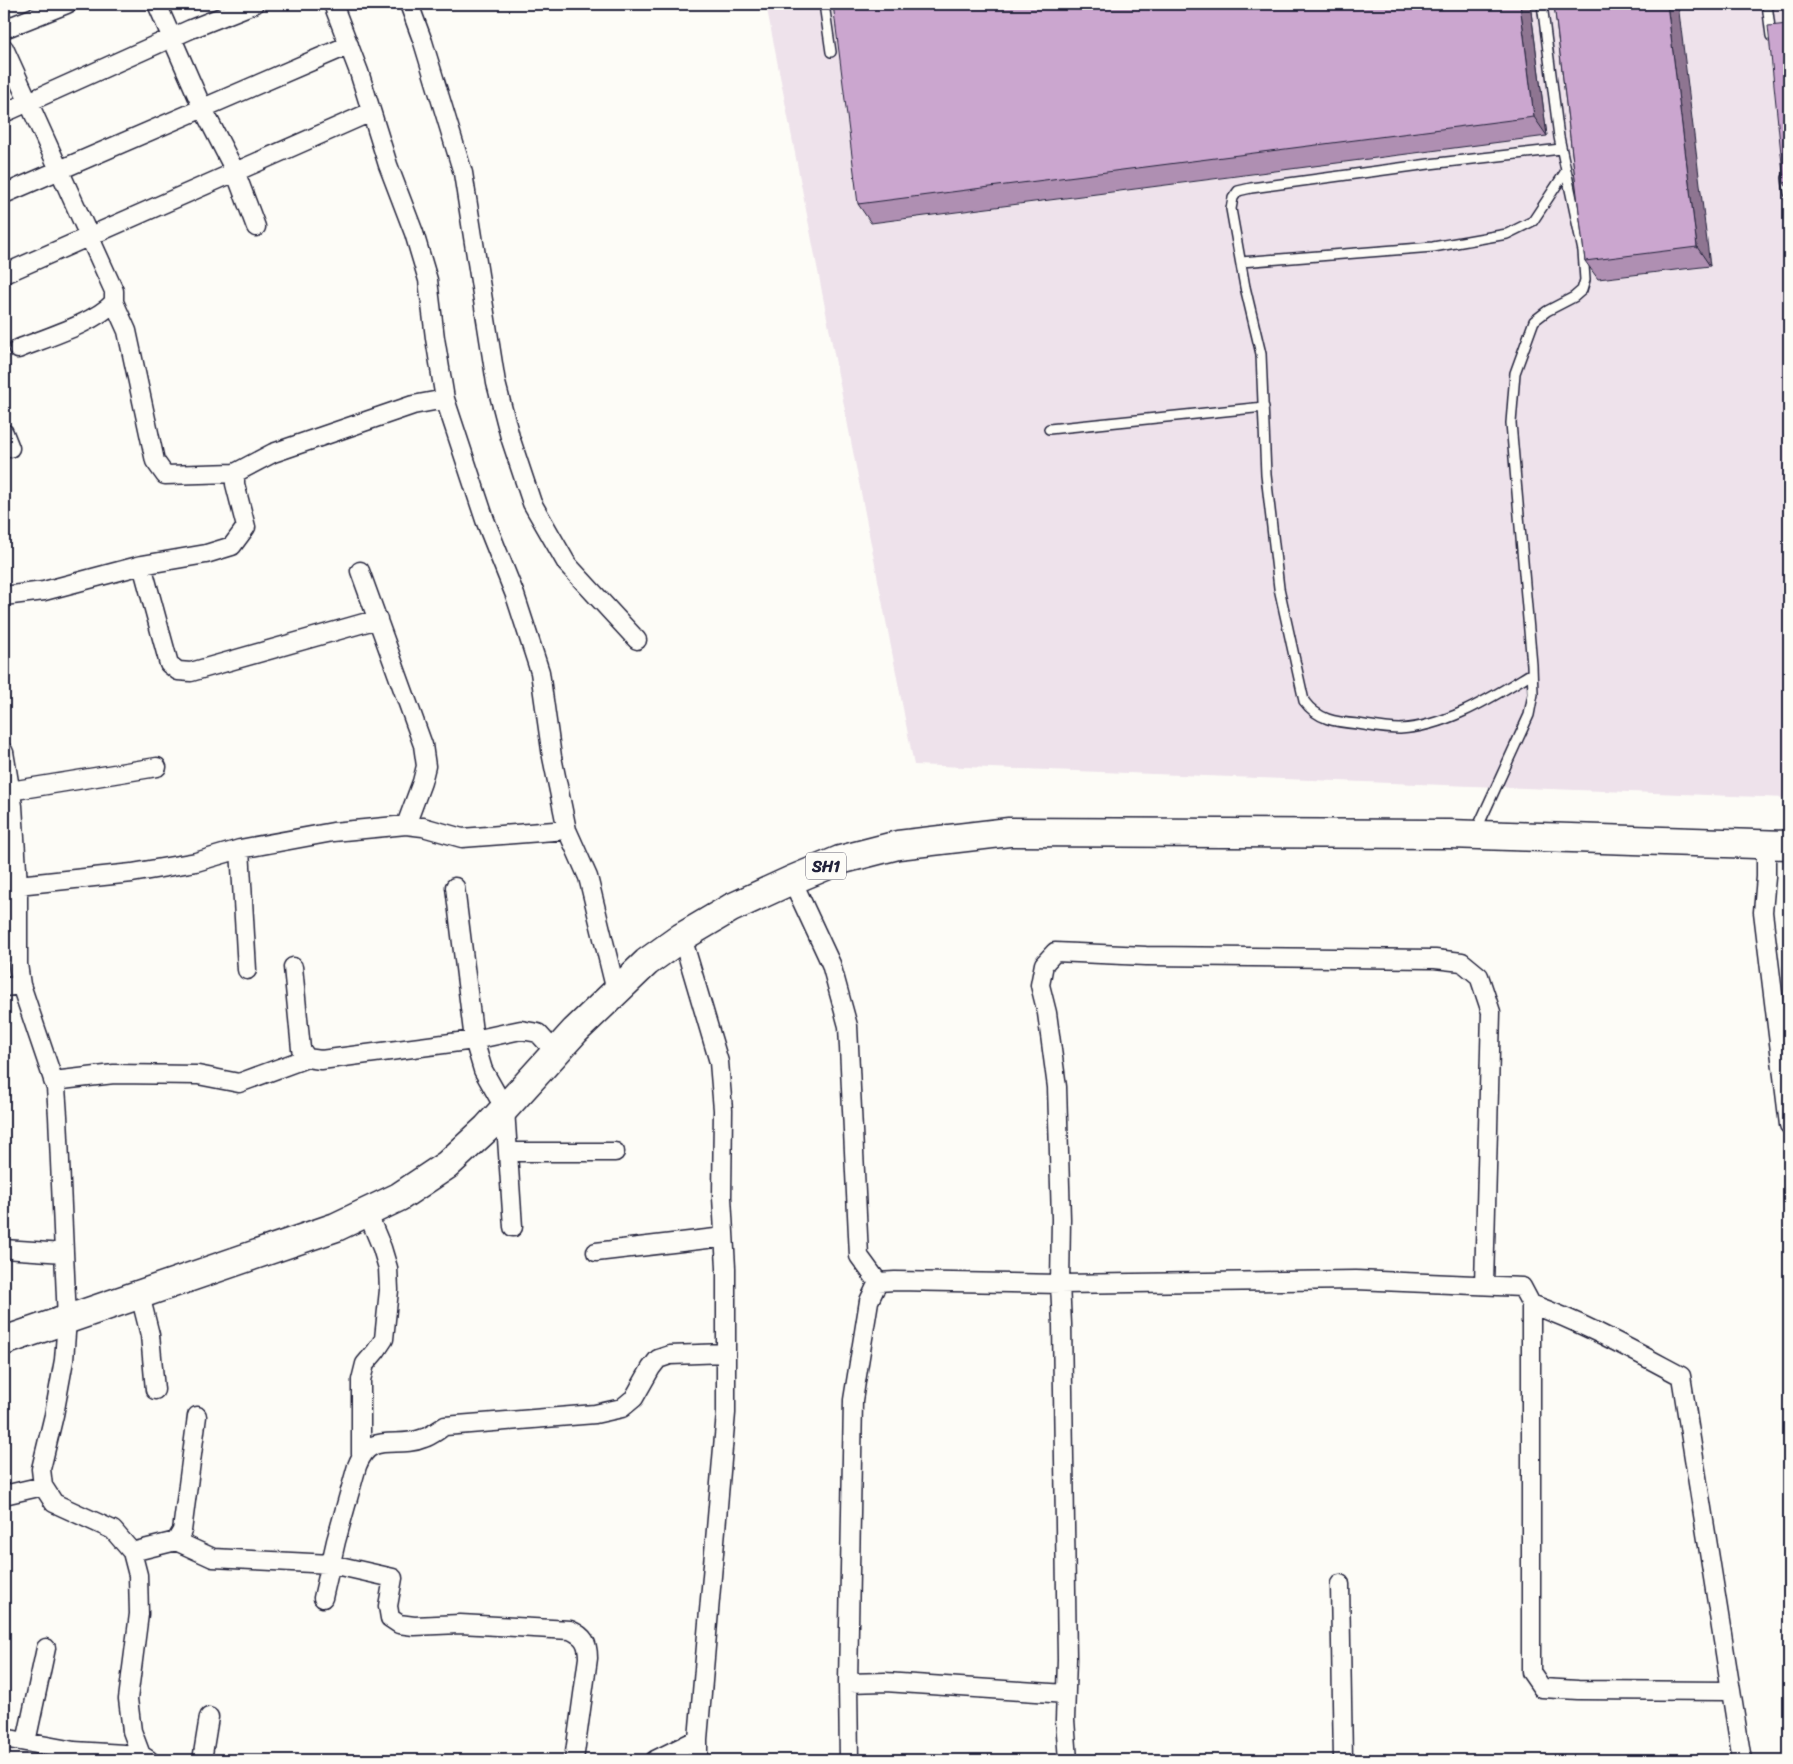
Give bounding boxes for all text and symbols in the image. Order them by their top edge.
road number: SH1 [806,852,846,879]

